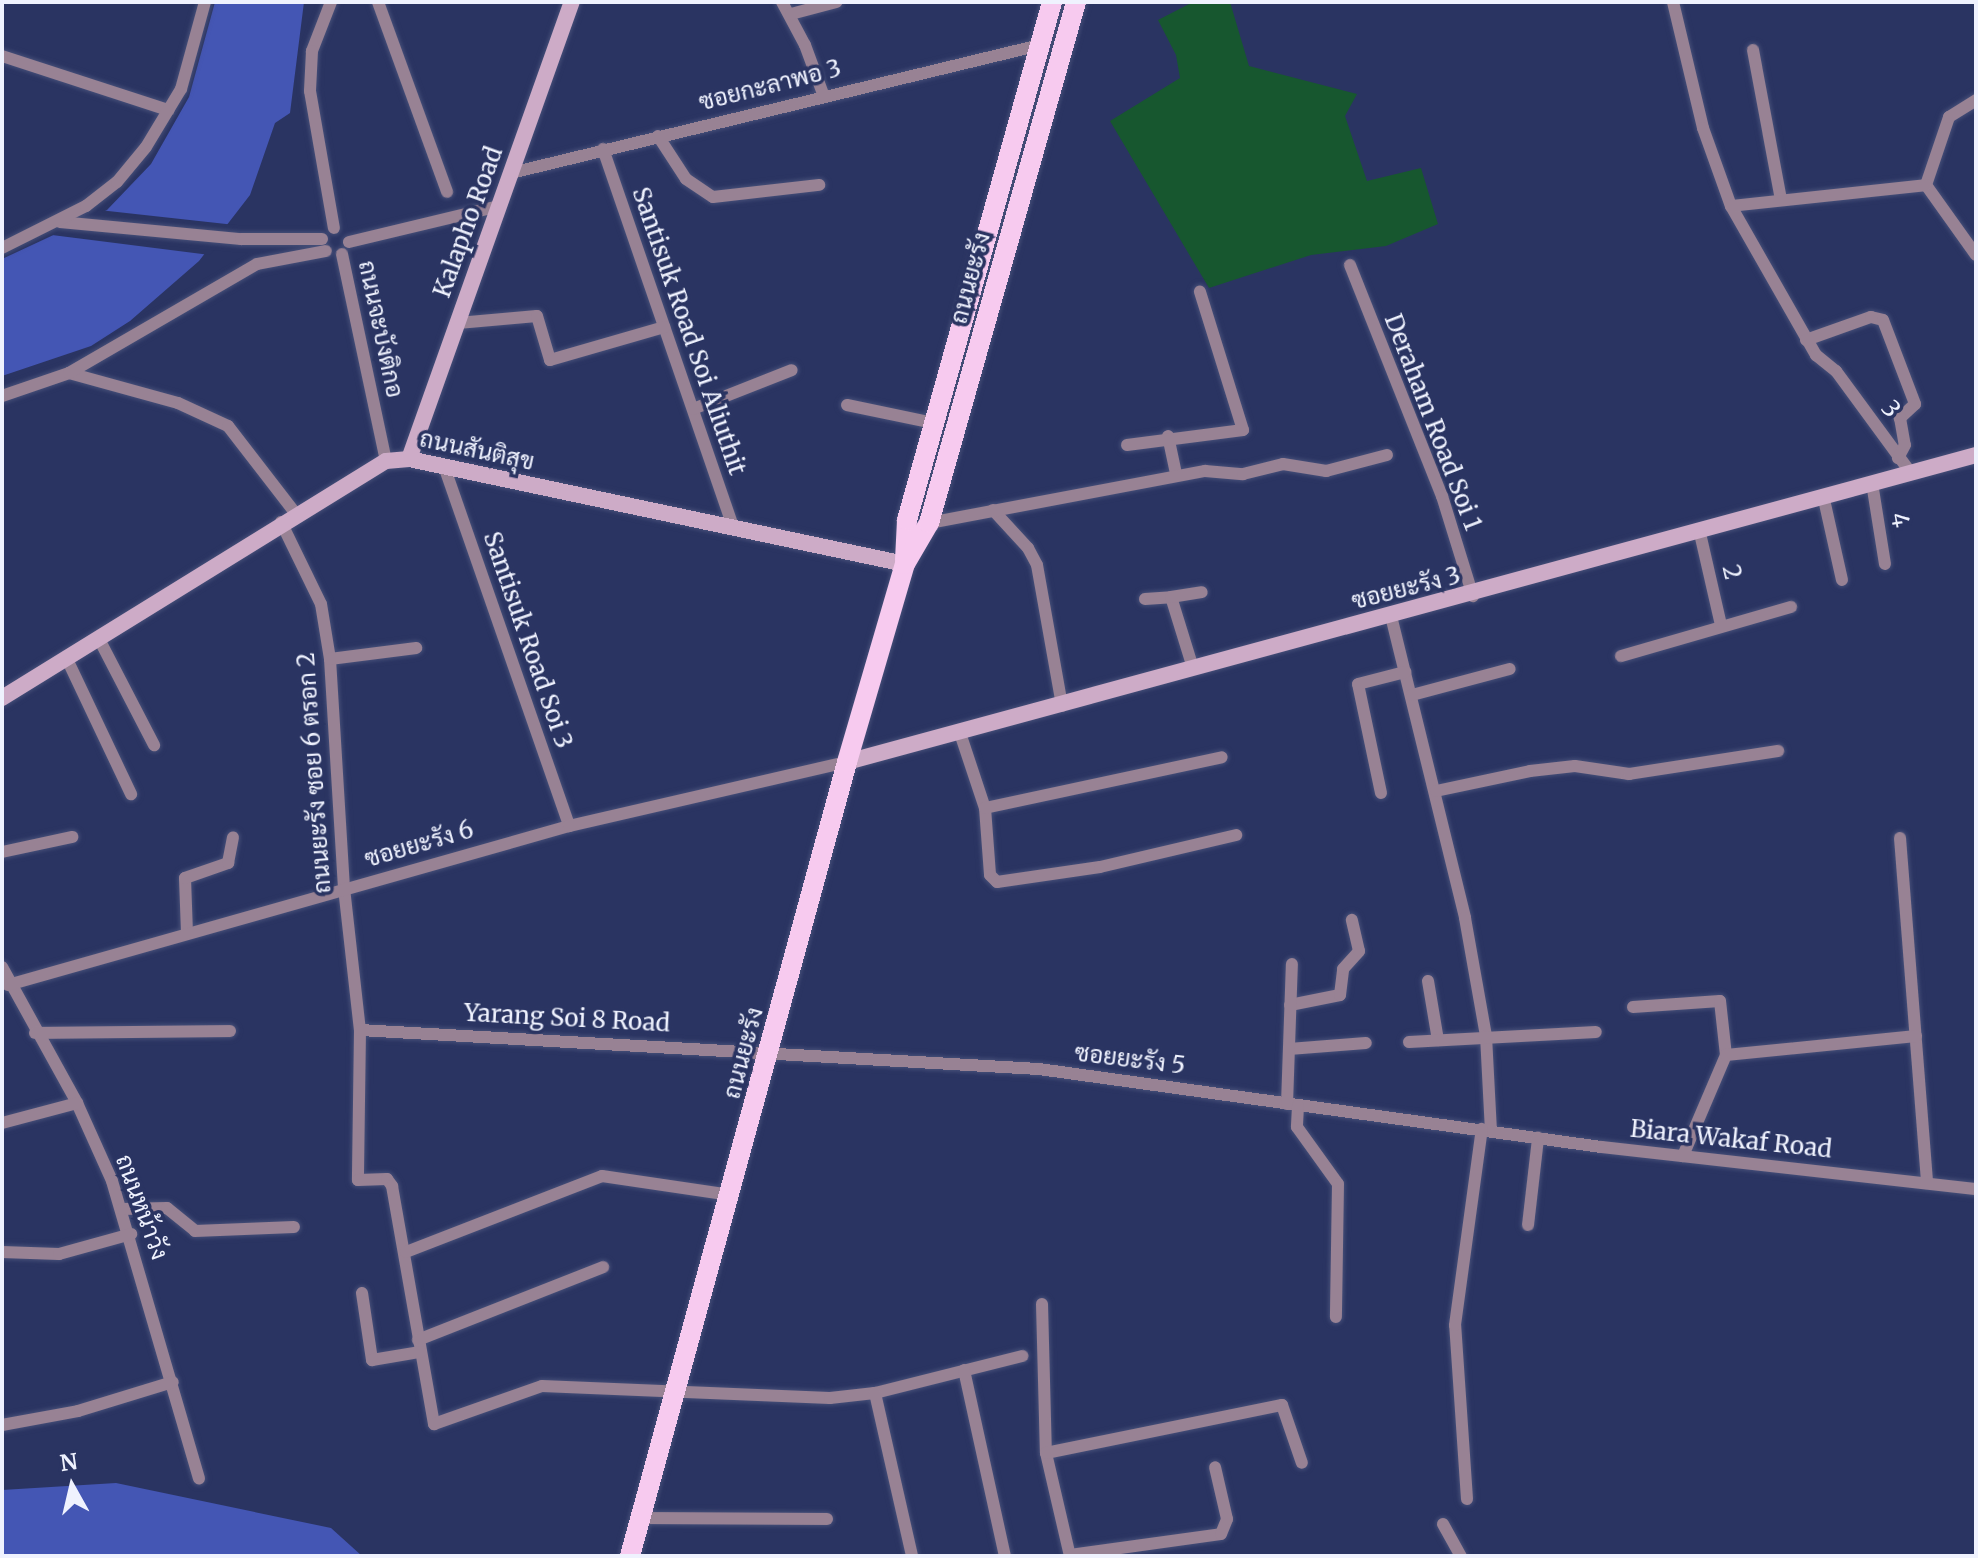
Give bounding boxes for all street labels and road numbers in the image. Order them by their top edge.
street label: ซอยกะลาพอ 3 [696,53,844,117]
street label: Kalapho Road [427,143,509,301]
street label: Santisuk Road Soi Aliuthit [626,183,752,479]
street label: ถนนยะรัง [944,229,996,327]
street label: ถนนจะบังติกอ [352,258,410,400]
street label: Deraham Road Soi 1 [1378,310,1488,534]
street label: 3 [1875,395,1907,423]
street label: ถนนสันติสุข [417,424,537,476]
street label: 4 [1885,510,1915,530]
street label: Santisuk Road Soi 3 [477,528,579,752]
street label: ซอยยะรัง 3 [1349,561,1463,615]
street label: 2 [1716,562,1748,582]
street label: ถนนยะรัง ซอย 6 ตรอก 2 [291,651,337,895]
street label: ซอยยะรัง 6 [361,815,477,873]
street label: Yarang Soi 8 Road [463,998,671,1038]
street label: ถนนยะรัง [717,1004,769,1102]
street label: ซอยยะรัง 5 [1073,1038,1187,1080]
street label: Biara Wakaf Road [1629,1114,1833,1164]
street label: ถนนหน้าวัง [110,1150,174,1264]

